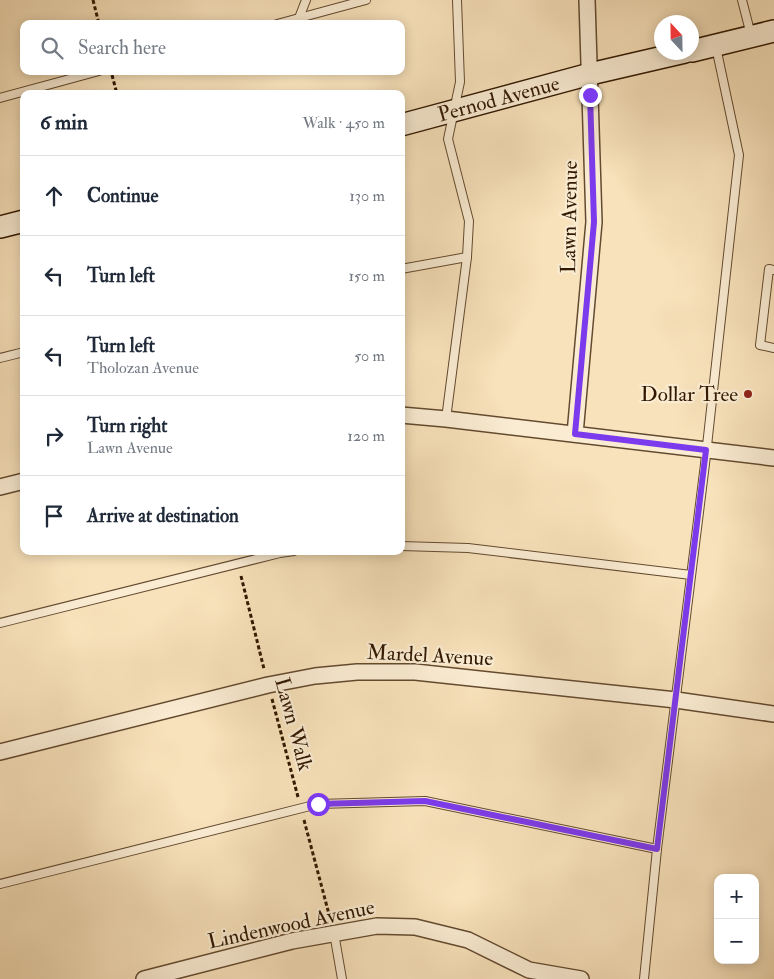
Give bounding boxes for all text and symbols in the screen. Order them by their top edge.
north arrow [654,15,699,60]
search box [20,20,405,75]
icon: search [38,34,66,62]
text: Search here [78,36,166,60]
street label: Pernod Avenue [435,70,563,128]
route end [579,84,602,107]
text: 6 min [40,109,88,136]
text: Walk · 450 m [302,113,385,133]
street label: Lawn Avenue [555,160,584,274]
icon: ahead [40,182,68,210]
text: Continue [87,184,158,208]
text: 130 m [349,186,385,206]
icon: left [40,262,68,290]
text: Turn left [87,264,155,288]
text: 150 m [348,266,385,286]
text: Turn left [87,334,155,358]
icon: left [40,342,68,370]
text: 50 m [354,346,385,366]
text: Tholozan Avenue [87,358,199,378]
place label: Dollar Tree [641,381,738,408]
marker: Dollar Tree [742,388,754,400]
text: Turn right [87,414,167,438]
icon: right [40,422,68,450]
text: 120 m [347,426,385,446]
text: Lawn Avenue [87,438,173,458]
icon: arrive [40,502,68,530]
text: Arrive at destination [87,504,239,528]
street label: Mardel Avenue [366,639,494,672]
street label: Lawn Walk [268,675,319,774]
route start [307,793,330,816]
map controls [714,874,759,964]
button: + [714,874,759,919]
street label: Lindenwood Avenue [205,894,377,955]
button: − [714,919,759,964]

